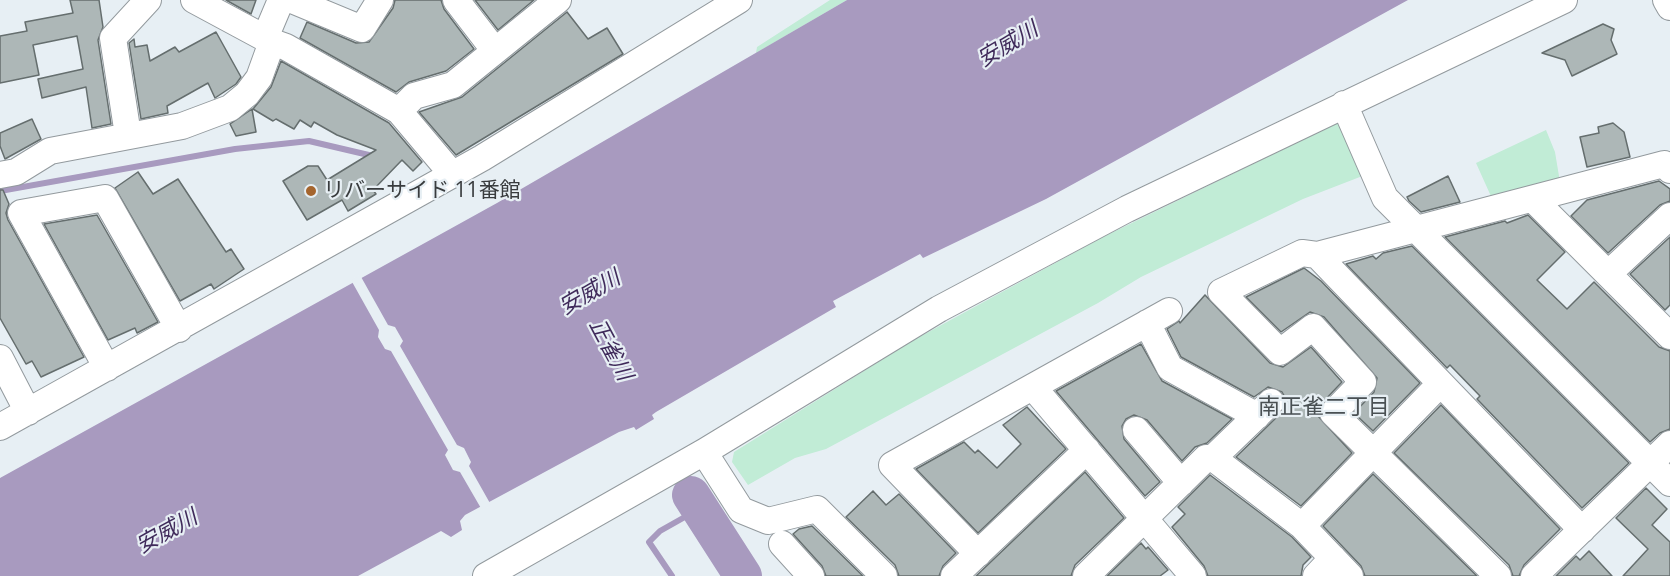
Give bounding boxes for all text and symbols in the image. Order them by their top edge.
water label: 安威川 [973,17,1043,73]
place label: リバーサイド 11番館 [323,178,520,204]
marker: リバーサイド 11番館 [304,184,318,198]
water label: 安威川 [555,265,625,321]
water label: 正雀川 [583,315,637,385]
district label: 南正雀二丁目 [1258,395,1390,421]
water label: 安威川 [132,504,202,560]

